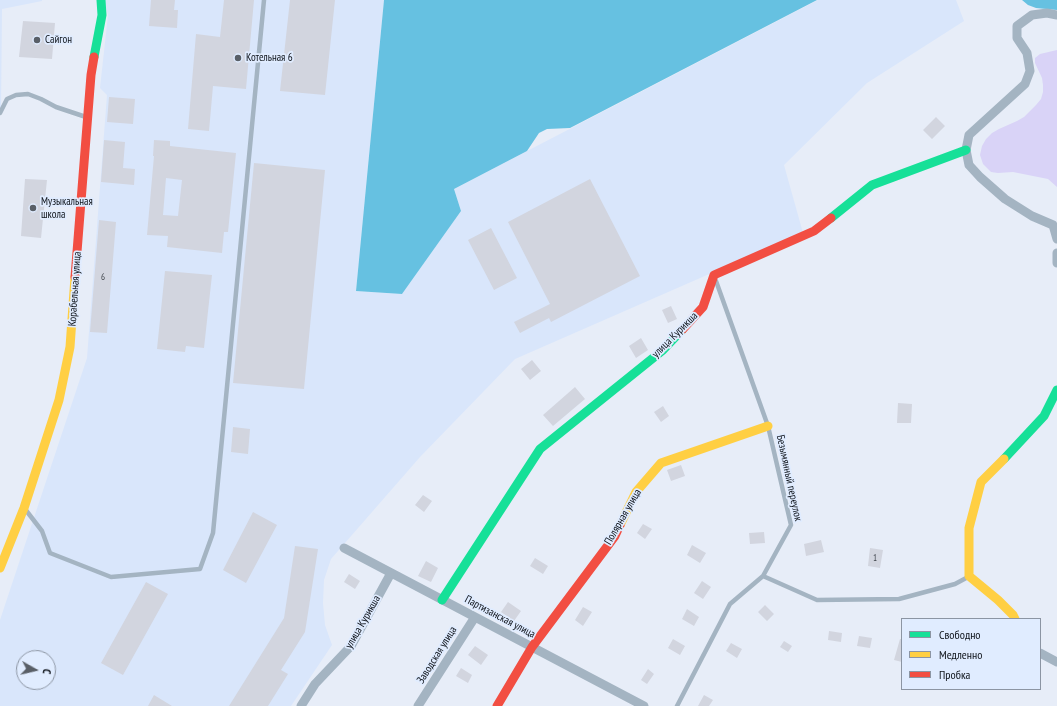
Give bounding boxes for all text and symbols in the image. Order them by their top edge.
place label: Сайгон [45,33,72,47]
marker: Сайгон [32,35,42,45]
place label: Котельная 6 [246,51,293,65]
marker: Котельная 6 [233,53,243,63]
place label: Музыкальная школа [41,195,93,221]
marker: Музыкальная школа [28,203,38,213]
street label: Корабельная улица [66,251,84,327]
house number: 6 [101,272,105,282]
street label: улица Курикша [649,309,701,361]
street label: Безымянный переулок [773,434,805,522]
street label: Полярная улица [602,487,644,547]
house number: 1 [873,553,877,563]
street label: улица Курикша [342,593,384,651]
street label: Партизанская улица [462,593,538,641]
legend [901,618,1041,690]
street label: Заводская улица [414,624,460,686]
text: Свободно [939,627,981,642]
text: Медленно [939,647,982,662]
north arrow [16,650,56,690]
text: Пробка [939,667,970,682]
text: С [40,668,54,675]

